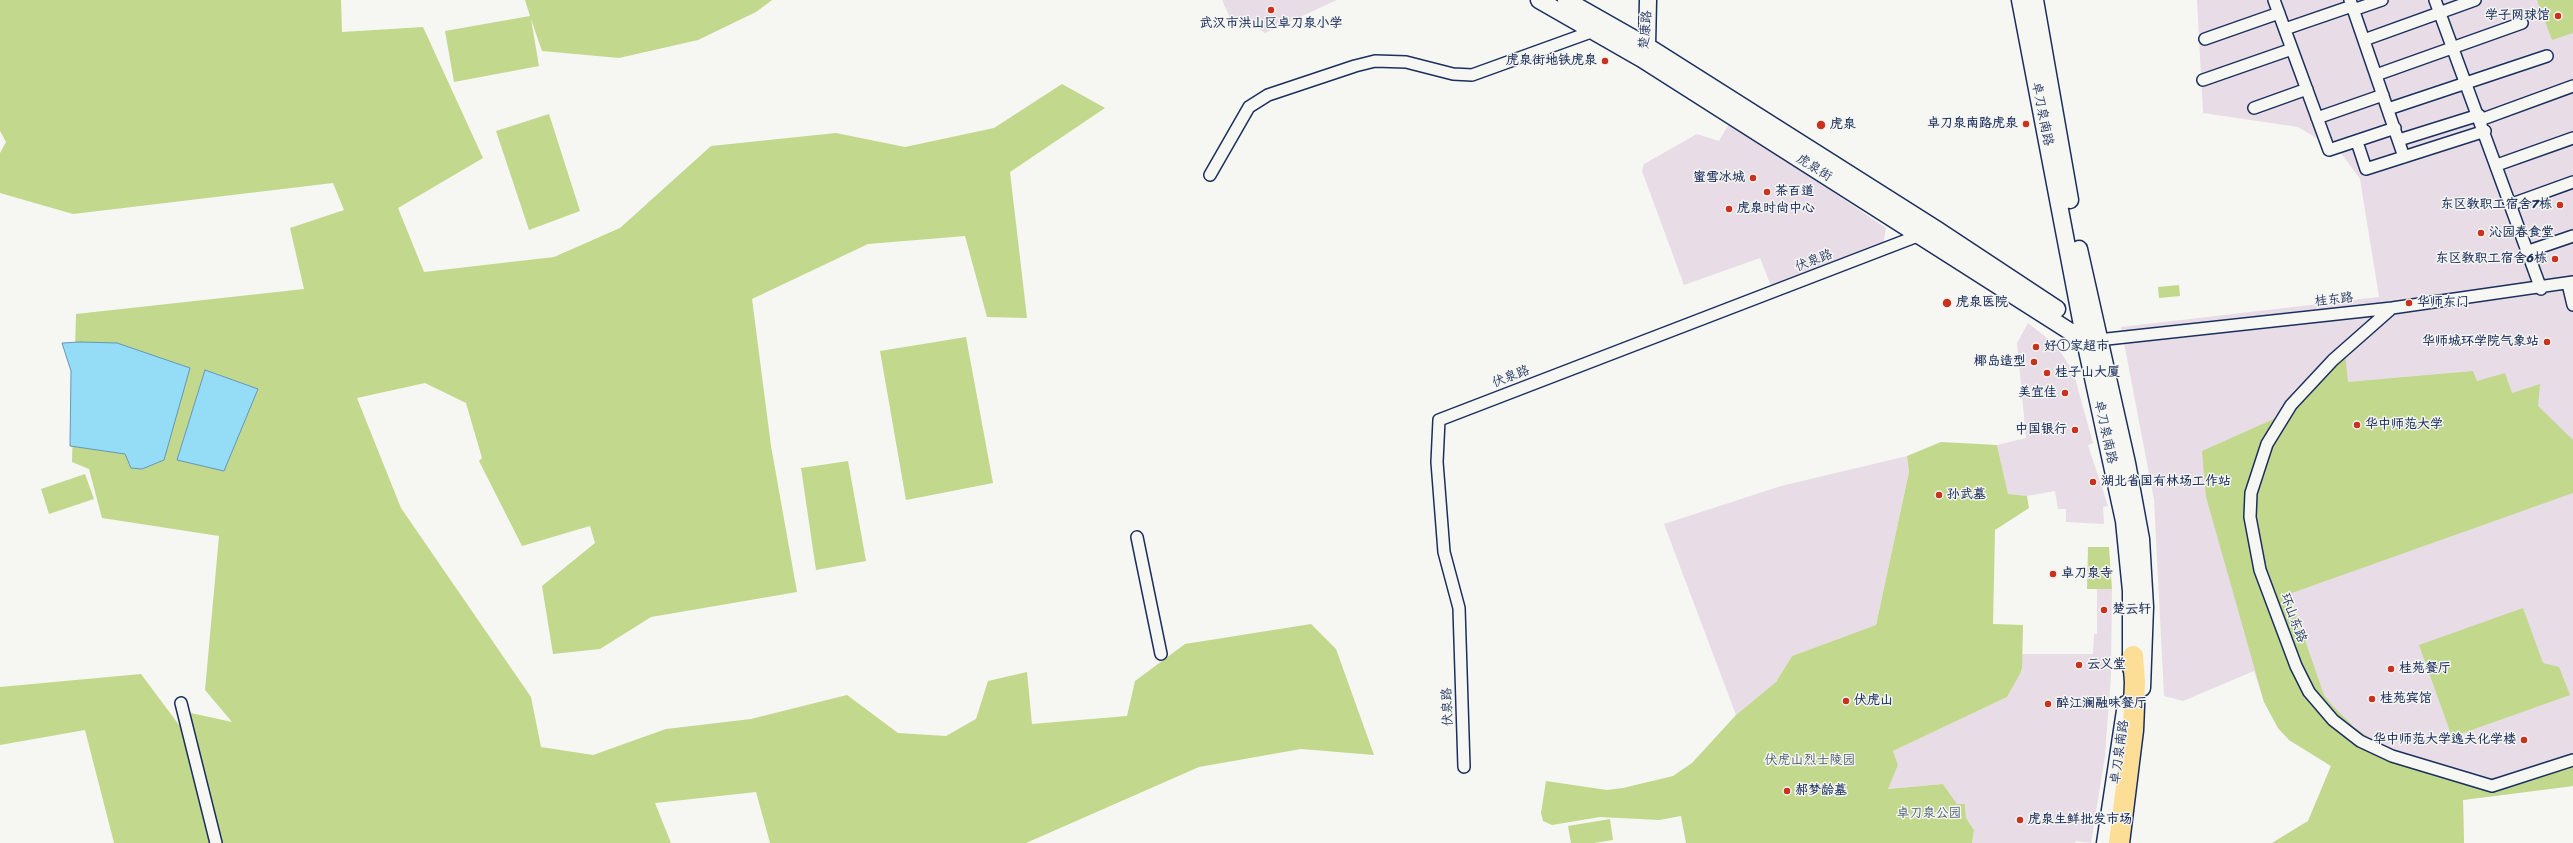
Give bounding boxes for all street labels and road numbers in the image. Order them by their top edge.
street label: 楚康路 [1637,10,1655,50]
street label: 卓刀泉南路 [2028,81,2056,147]
street label: 虎泉街 [1793,151,1835,185]
street label: 伏泉路 [1793,247,1835,275]
street label: 桂东路 [2314,290,2354,310]
street label: 伏泉路 [1490,363,1532,391]
street label: 卓刀泉南路 [2091,399,2119,465]
street label: 环山东路 [2276,591,2310,645]
street label: 伏泉路 [1440,687,1456,727]
street label: 卓刀泉南路 [2108,719,2132,785]

